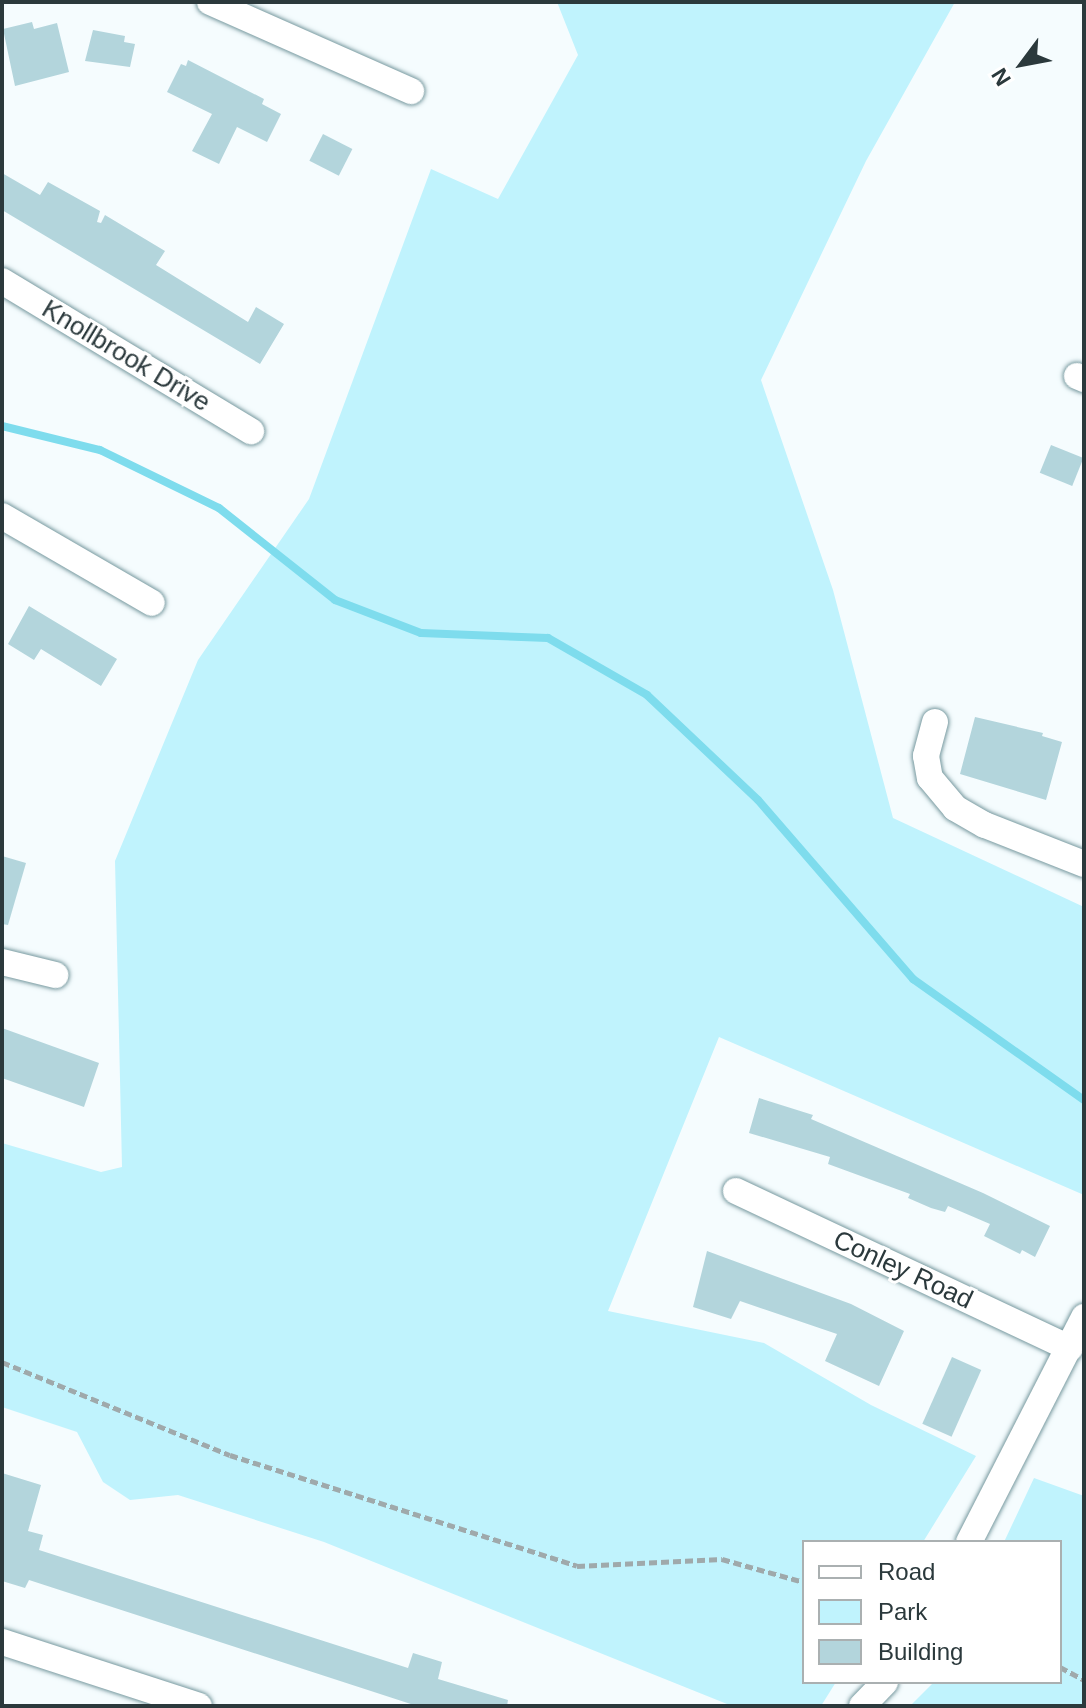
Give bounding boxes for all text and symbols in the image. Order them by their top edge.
north arrow [982,24,1062,104]
text: N [986,64,1016,90]
street label: Knollbrook Drive [36,294,216,418]
street label: Conley Road [828,1224,978,1316]
legend [802,1540,1062,1684]
text: Road [878,1558,935,1585]
text: Park [878,1598,927,1625]
text: Building [878,1638,963,1665]

